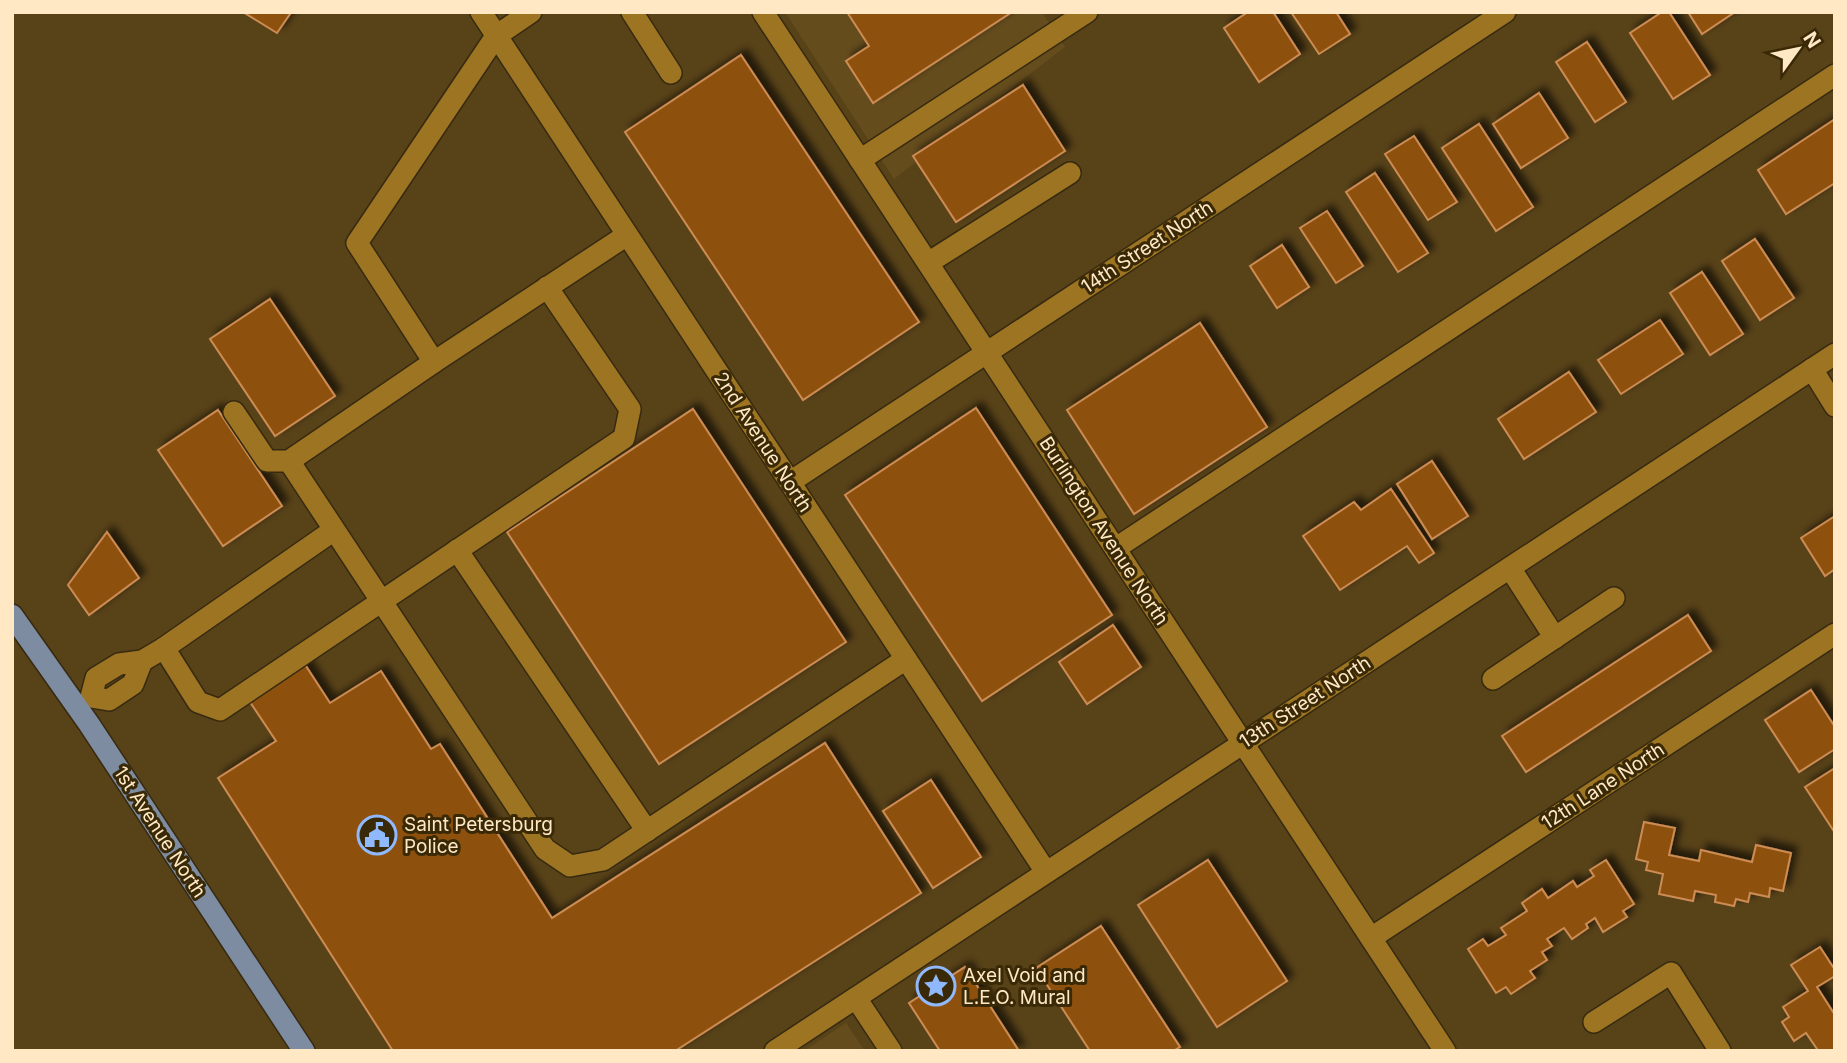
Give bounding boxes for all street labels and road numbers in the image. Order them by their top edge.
street label: 14th Street North [1077,196,1217,298]
street label: 2nd Avenue North [709,368,817,516]
street label: Burlington Avenue North [1034,433,1174,629]
street label: 13th Street North [1235,651,1375,753]
street label: 12th Lane North [1537,738,1669,834]
street label: 1st Avenue North [109,762,211,902]

